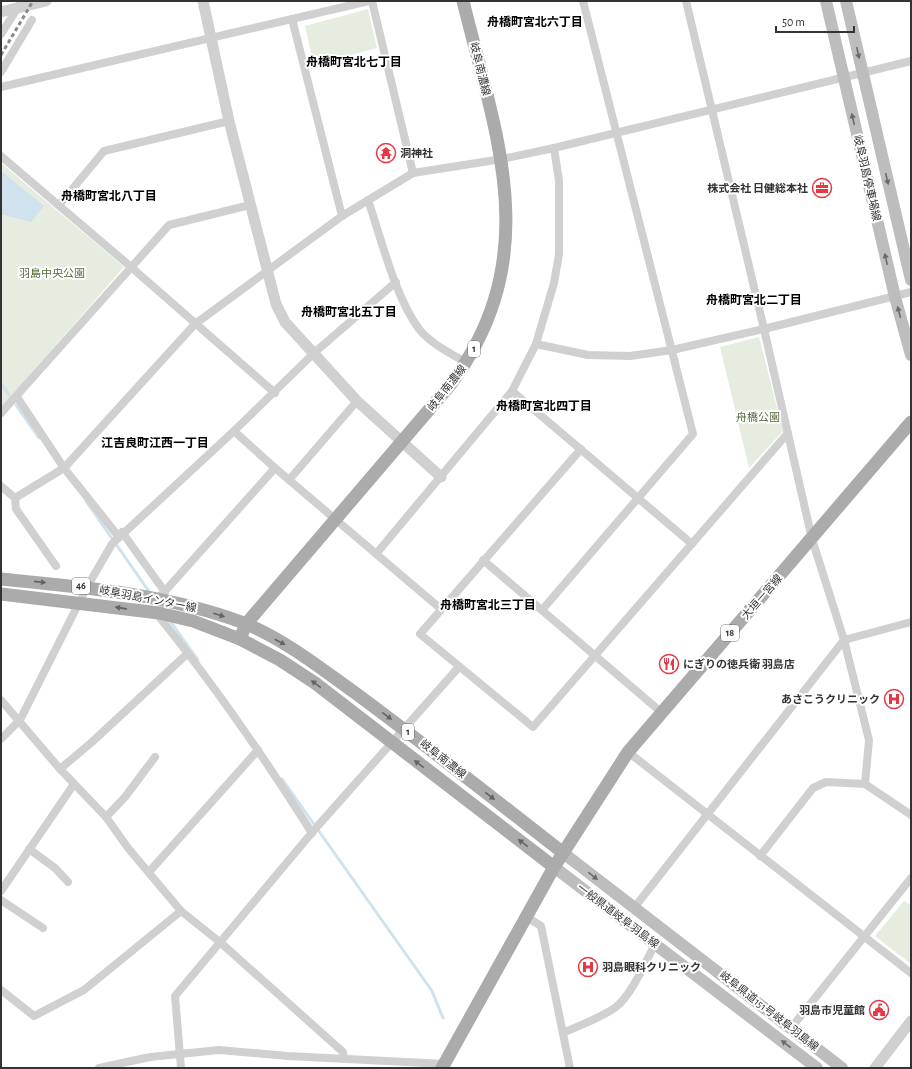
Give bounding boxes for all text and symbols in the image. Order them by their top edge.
scale bar [776,8,854,34]
district label: 舟橋町宮北六丁目 [487,15,583,28]
text: 50 m [782,16,805,28]
street label: 岐阜南濃線 [468,41,493,97]
one-way arrow [855,46,861,59]
district label: 舟橋町宮北七丁目 [306,55,402,68]
one-way arrow [850,112,856,125]
street label: 岐阜羽島停車場線 [852,134,883,222]
temple icon: 洞神社 [375,142,397,164]
place label: 洞神社 [400,147,433,159]
one-way arrow [885,173,891,185]
office icon: 株式会社 日健総本社 [811,177,833,199]
place label: 株式会社 日健総本社 [707,182,808,194]
district label: 舟橋町宮北八丁目 [61,189,157,202]
one-way arrow [883,253,889,265]
park label: 羽島中央公園 [19,267,85,279]
district label: 舟橋町宮北二丁目 [706,293,802,306]
district label: 舟橋町宮北五丁目 [301,305,397,318]
one-way arrow [896,306,902,318]
road number: 1 [468,341,480,357]
street label: 岐阜南濃線 [425,362,468,413]
district label: 舟橋町宮北四丁目 [496,399,592,412]
park label: 舟橋公園 [736,411,780,423]
district label: 江吉良町江西一丁目 [101,436,209,449]
street label: 大垣一宮線 [739,572,784,621]
road number: 46 [72,578,90,594]
one-way arrow [34,579,46,586]
street label: 岐阜羽島インター線 [98,583,198,614]
district label: 舟橋町宮北三丁目 [440,598,536,611]
one-way arrow [114,605,127,611]
one-way arrow [214,612,226,618]
road number: 18 [721,625,739,641]
one-way arrow [274,639,286,645]
restaurant icon: にぎりの徳兵衛 羽島店 [658,653,680,675]
place label: にぎりの徳兵衛 羽島店 [683,658,795,670]
one-way arrow [311,680,322,689]
hospital icon: あさこうクリニック [883,688,905,710]
place label: あさこうクリニック [781,693,880,705]
one-way arrow [382,712,392,720]
road number: 1 [402,724,414,740]
street label: 岐阜南濃線 [418,737,469,780]
one-way arrow [414,760,425,768]
one-way arrow [484,791,495,800]
one-way arrow [517,839,528,847]
one-way arrow [587,872,598,881]
street label: 一般県道岐阜羽島線 [575,881,661,950]
hospital icon: 羽島眼科クリニック [577,956,599,978]
place label: 羽島眼科クリニック [602,961,701,973]
street label: 岐阜県道151号岐阜羽島線 [717,968,821,1053]
public building icon: 羽島市児童館 [868,999,890,1021]
place label: 羽島市児童館 [799,1004,865,1016]
one-way arrow [780,1040,791,1049]

